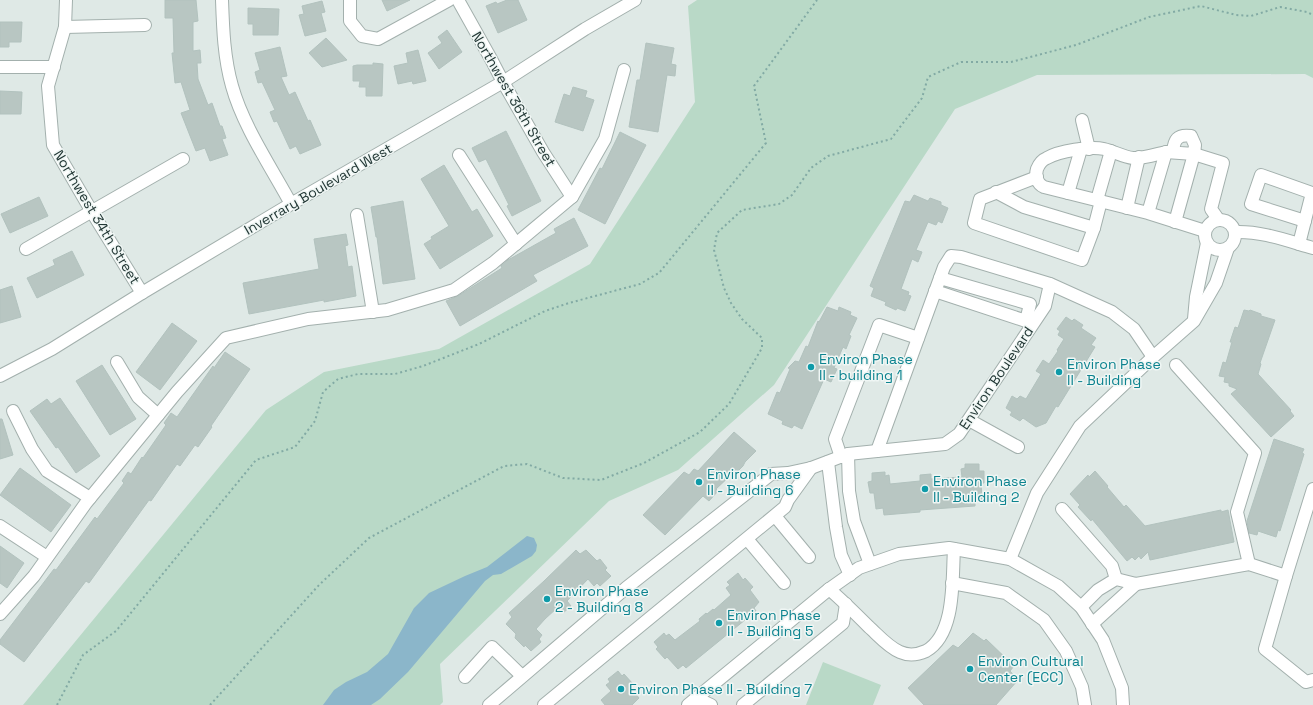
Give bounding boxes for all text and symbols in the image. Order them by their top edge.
street label: Northwest 36th Street [468,28,560,170]
street label: Inverrary Boulevard West [241,139,395,239]
street label: Northwest 34th Street [50,147,144,287]
street label: Environ Boulevard [955,323,1037,433]
place label: Environ Phase II - building 1 [819,350,913,384]
place label: Environ Phase II - Building [1067,355,1161,389]
marker: Environ Phase II - building 1 [806,362,816,372]
marker: Environ Phase II - Building [1054,367,1064,377]
place label: Environ Phase II - Building 6 [707,465,801,499]
place label: Environ Phase II - Building 2 [933,472,1027,506]
marker: Environ Phase II - Building 6 [694,477,704,487]
marker: Environ Phase II - Building 2 [920,484,930,494]
place label: Environ Phase 2 - Building 8 [555,582,649,616]
marker: Environ Phase 2 - Building 8 [542,594,552,604]
place label: Environ Phase II - Building 5 [727,606,821,640]
marker: Environ Phase II - Building 5 [714,618,724,628]
place label: Environ Cultural Center (ECC) [978,652,1084,686]
marker: Environ Cultural Center (ECC) [965,664,975,674]
place label: Environ Phase II - Building 7 [629,680,812,698]
marker: Environ Phase II - Building 7 [616,684,626,694]

